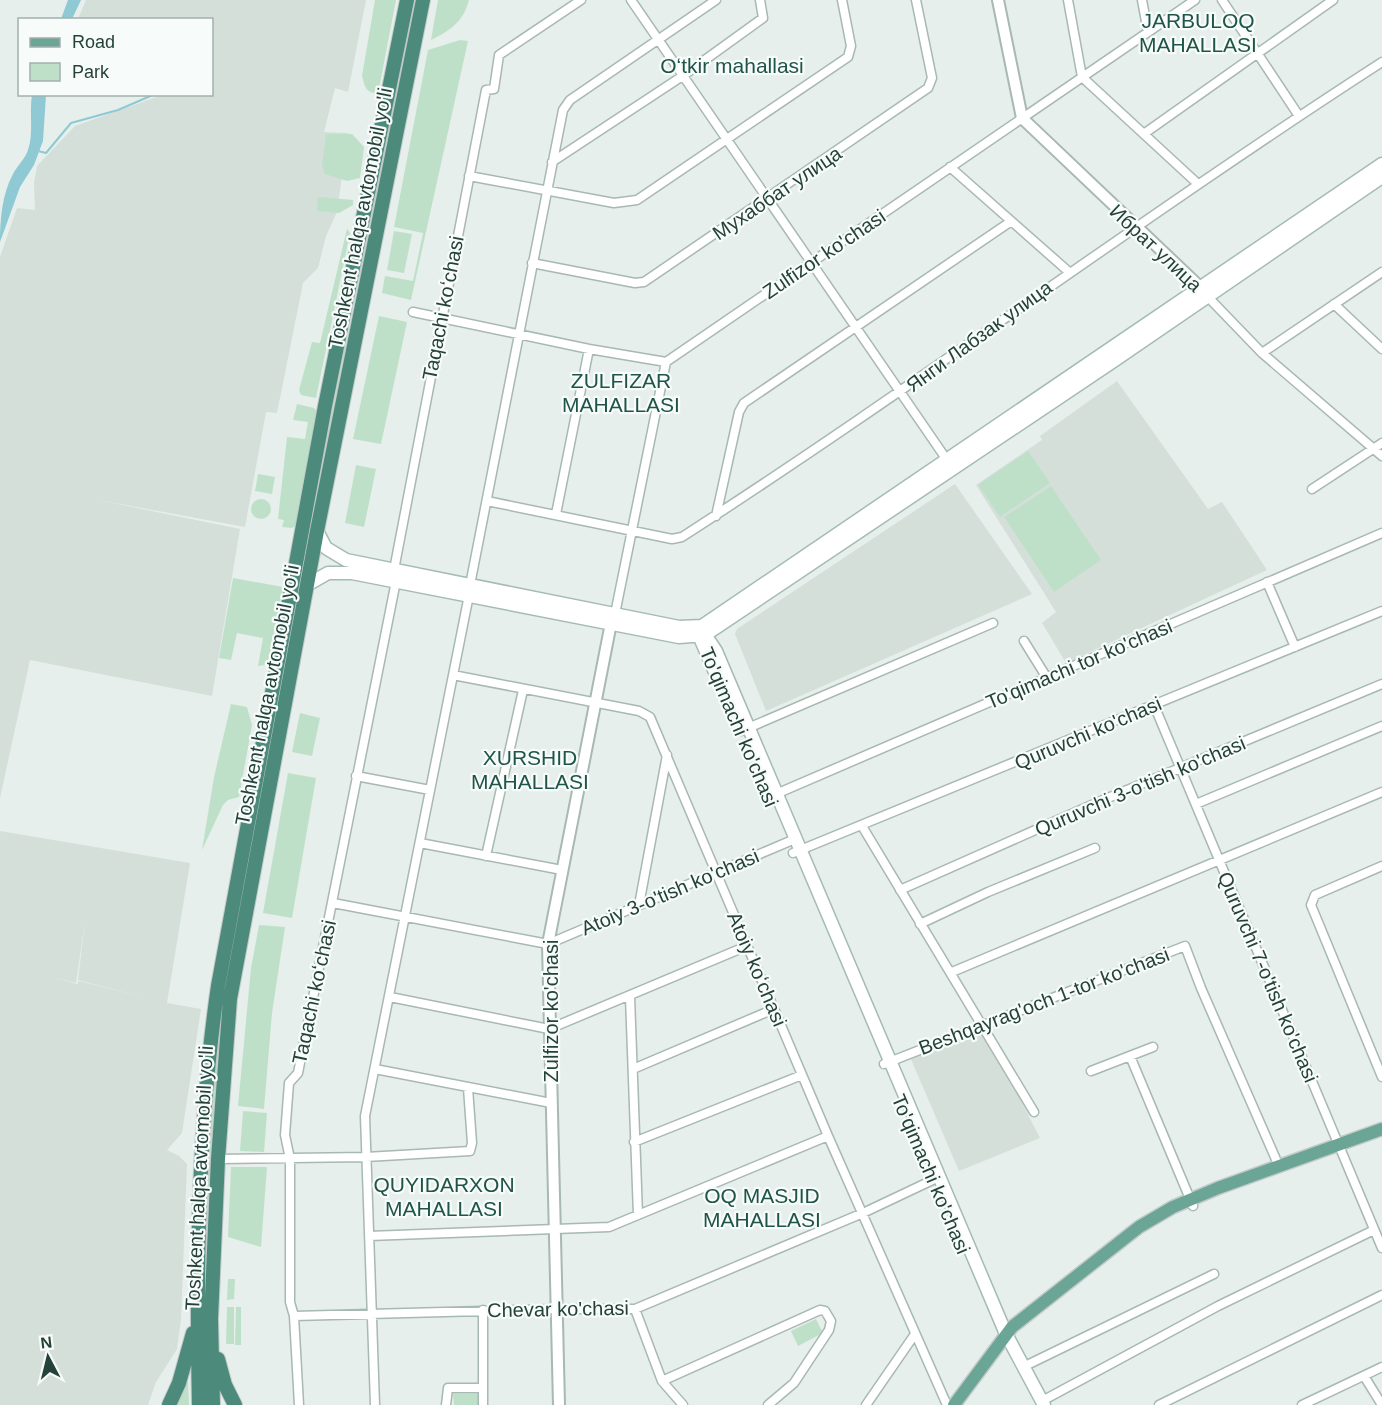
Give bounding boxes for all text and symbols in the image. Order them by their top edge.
district label: JARBULOQ MAHALLASI [1139,9,1257,56]
legend [18,18,213,96]
text: Road [72,32,115,52]
district label: Oʻtkir mahallasi [660,54,804,77]
text: Park [72,62,110,82]
street label: Toshkent halqa avtomobil yo'li [324,86,396,350]
street label: Мухаббат улица [708,141,846,244]
street label: Ибрат улица [1106,200,1207,297]
street label: Zulfizor ko'chasi [759,205,889,303]
street label: Taqachi koʻchasi [418,234,468,382]
street label: Янги Лабзак улица [902,275,1057,396]
district label: ZULFIZAR MAHALLASI [562,369,680,416]
street label: Toshkent halqa avtomobil yo'li [231,563,303,827]
street label: To'qimachi tor ko'chasi [983,615,1175,713]
street label: To'qimachi ko'chasi [695,644,783,810]
street label: Quruvchi ko'chasi [1011,692,1165,774]
street label: Quruvchi 3-o'tish ko'chasi [1031,732,1249,840]
district label: XURSHID MAHALLASI [471,746,589,793]
street label: Atoiy 3-o'tish ko'chasi [578,845,762,939]
street label: Quruvchi 7-o'tish ko'chasi [1214,868,1322,1086]
street label: Atoiy koʻchasi [723,908,791,1030]
street label: Taqachi koʻchasi [288,918,340,1066]
street label: Zulfizor ko'chasi [540,940,562,1082]
street label: Beshqayrag'och 1-tor ko'chasi [916,943,1172,1059]
street label: Toshkent halqa avtomobil yo'li [181,1045,217,1311]
street label: To'qimachi ko'chasi [887,1091,975,1257]
district label: QUYIDARXON MAHALLASI [373,1173,515,1220]
district label: OQ MASJID MAHALLASI [703,1184,821,1231]
street label: Chevar ko'chasi [487,1297,629,1321]
north arrow [18,1327,78,1387]
text: N [39,1333,53,1352]

